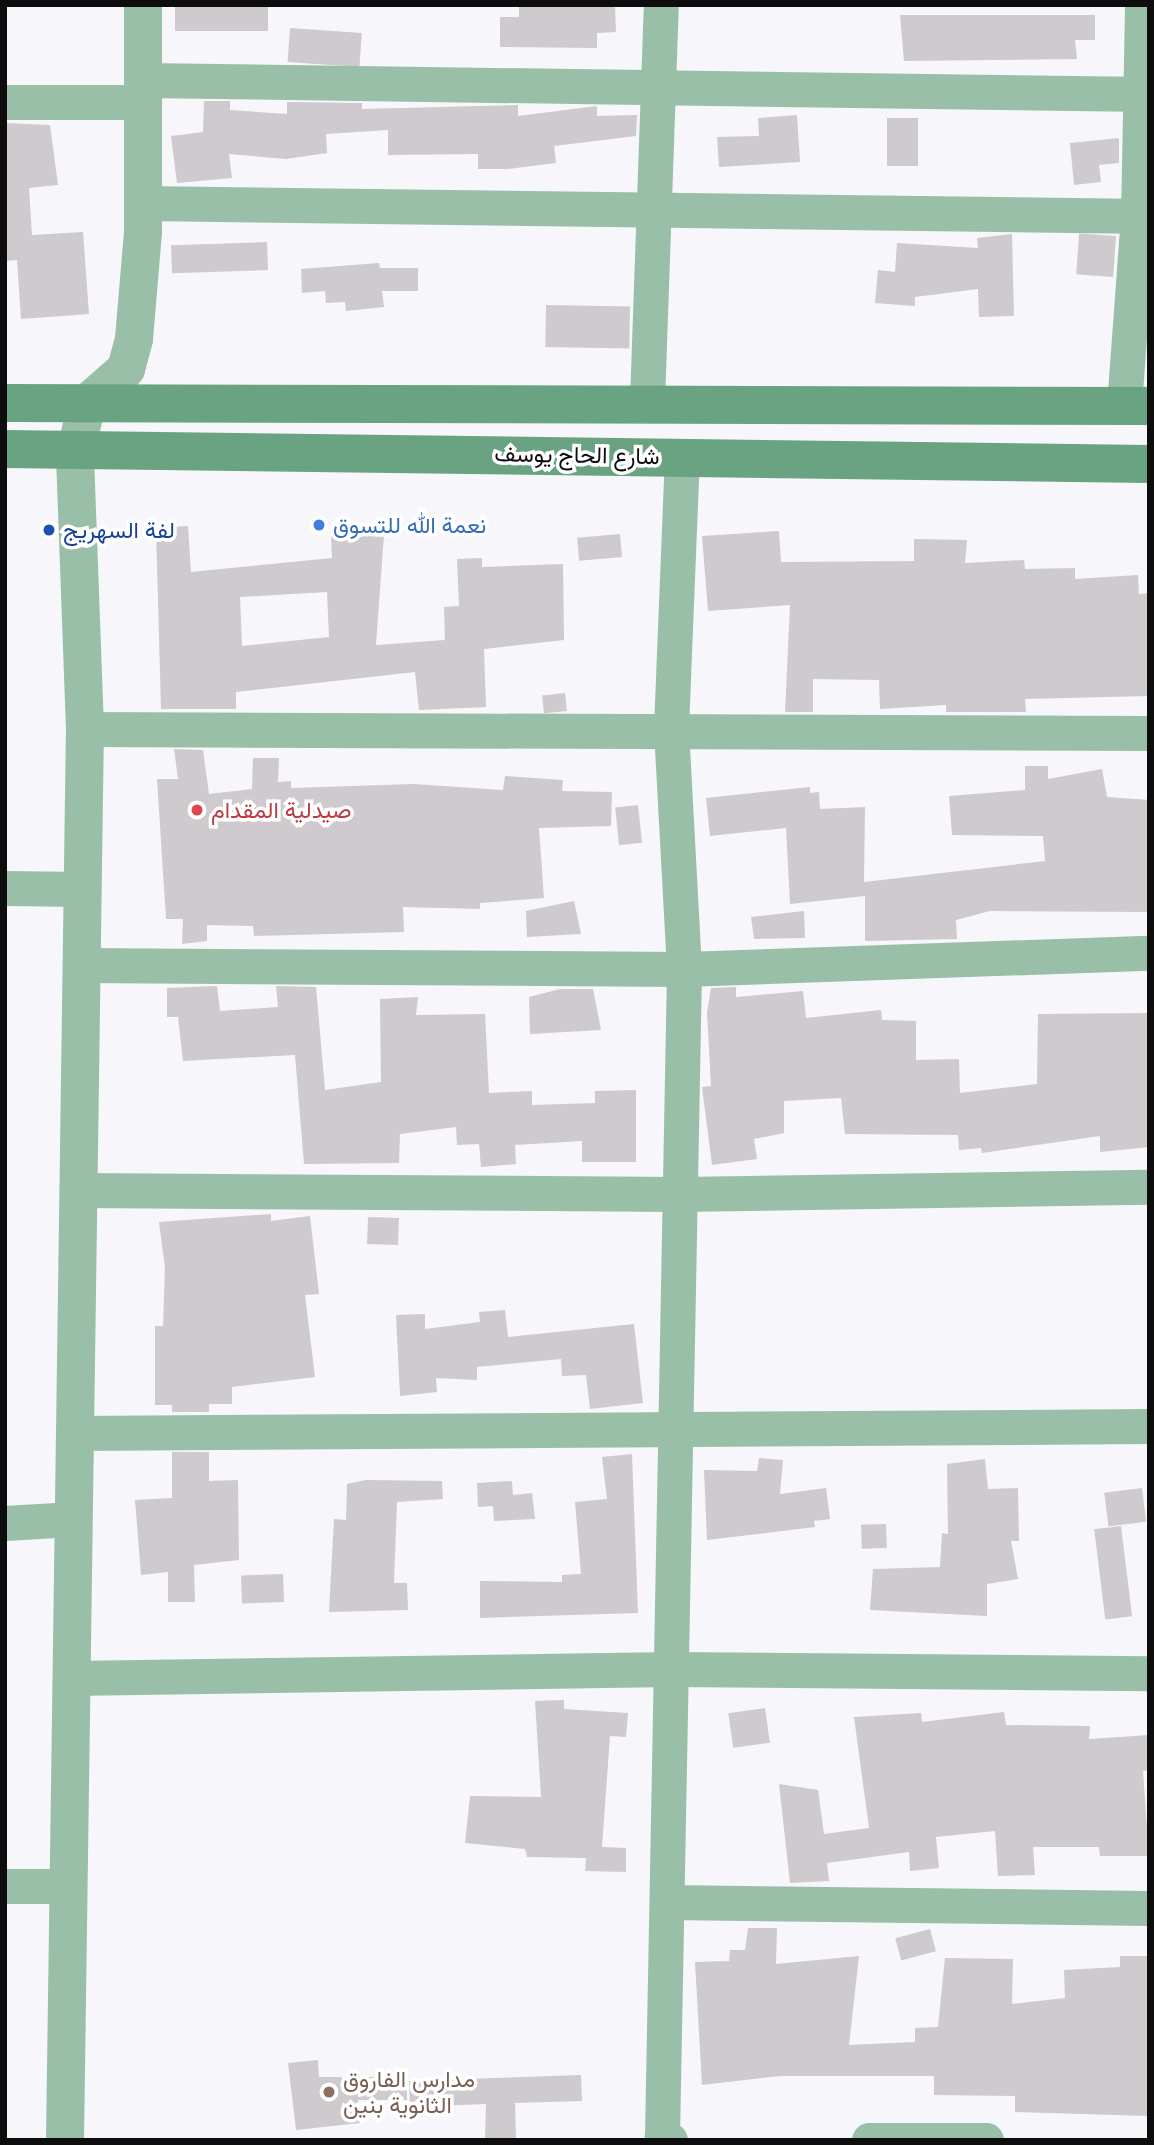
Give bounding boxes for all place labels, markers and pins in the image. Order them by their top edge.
place label: نعمة الله للتسوق [333,511,486,539]
place label: لفة السهريج [63,516,175,544]
marker: نعمة الله للتسوق [311,517,327,533]
marker: لفة السهريج [41,522,57,538]
place label: صيدلية المقدام [211,796,351,824]
marker: صيدلية المقدام [189,802,205,818]
place label: مدارس الفاروق الثانوية بنين [343,2065,475,2119]
marker: مدارس الفاروق الثانوية بنين [321,2084,337,2100]

